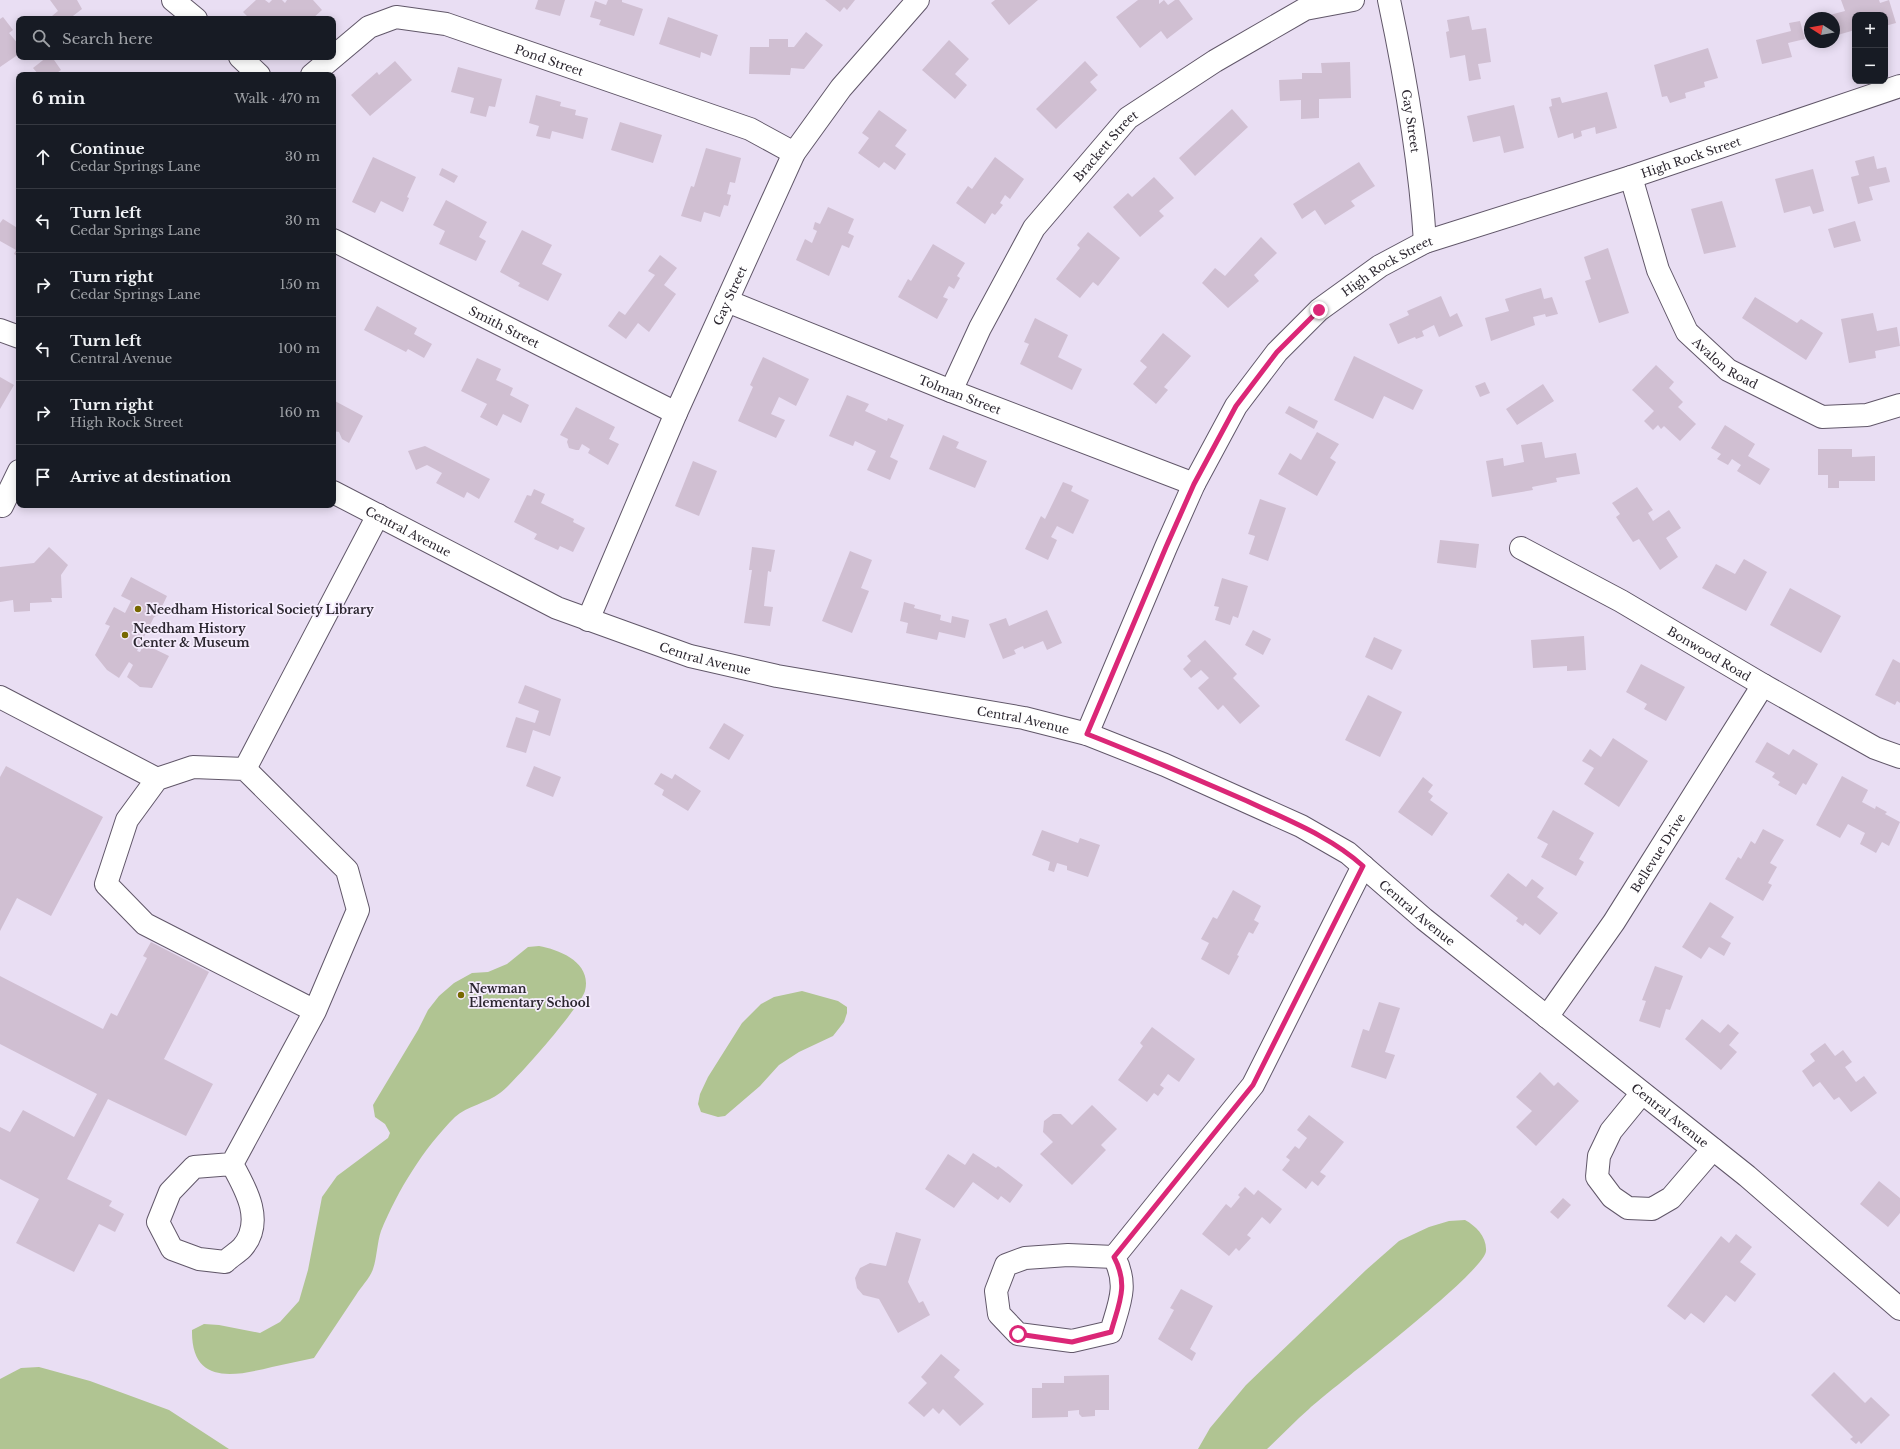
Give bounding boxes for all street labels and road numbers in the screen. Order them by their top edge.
street label: Pond Street [513,41,586,79]
street label: Gay Street [1399,88,1424,154]
street label: Brackett Street [1070,106,1141,184]
street label: High Rock Street [1639,133,1743,181]
street label: High Rock Street [1338,232,1435,299]
street label: Gay Street [709,263,750,328]
street label: Smith Street [467,302,543,351]
street label: Avalon Road [1689,333,1761,391]
street label: Tolman Street [917,371,1004,417]
street label: Central Avenue [363,503,454,559]
street label: Bonwood Road [1665,623,1754,684]
street label: Central Avenue [658,638,753,677]
street label: Central Avenue [976,703,1071,737]
street label: Bellevue Drive [1627,810,1688,895]
street label: Central Avenue [1376,876,1458,949]
street label: Central Avenue [1629,1080,1712,1150]

